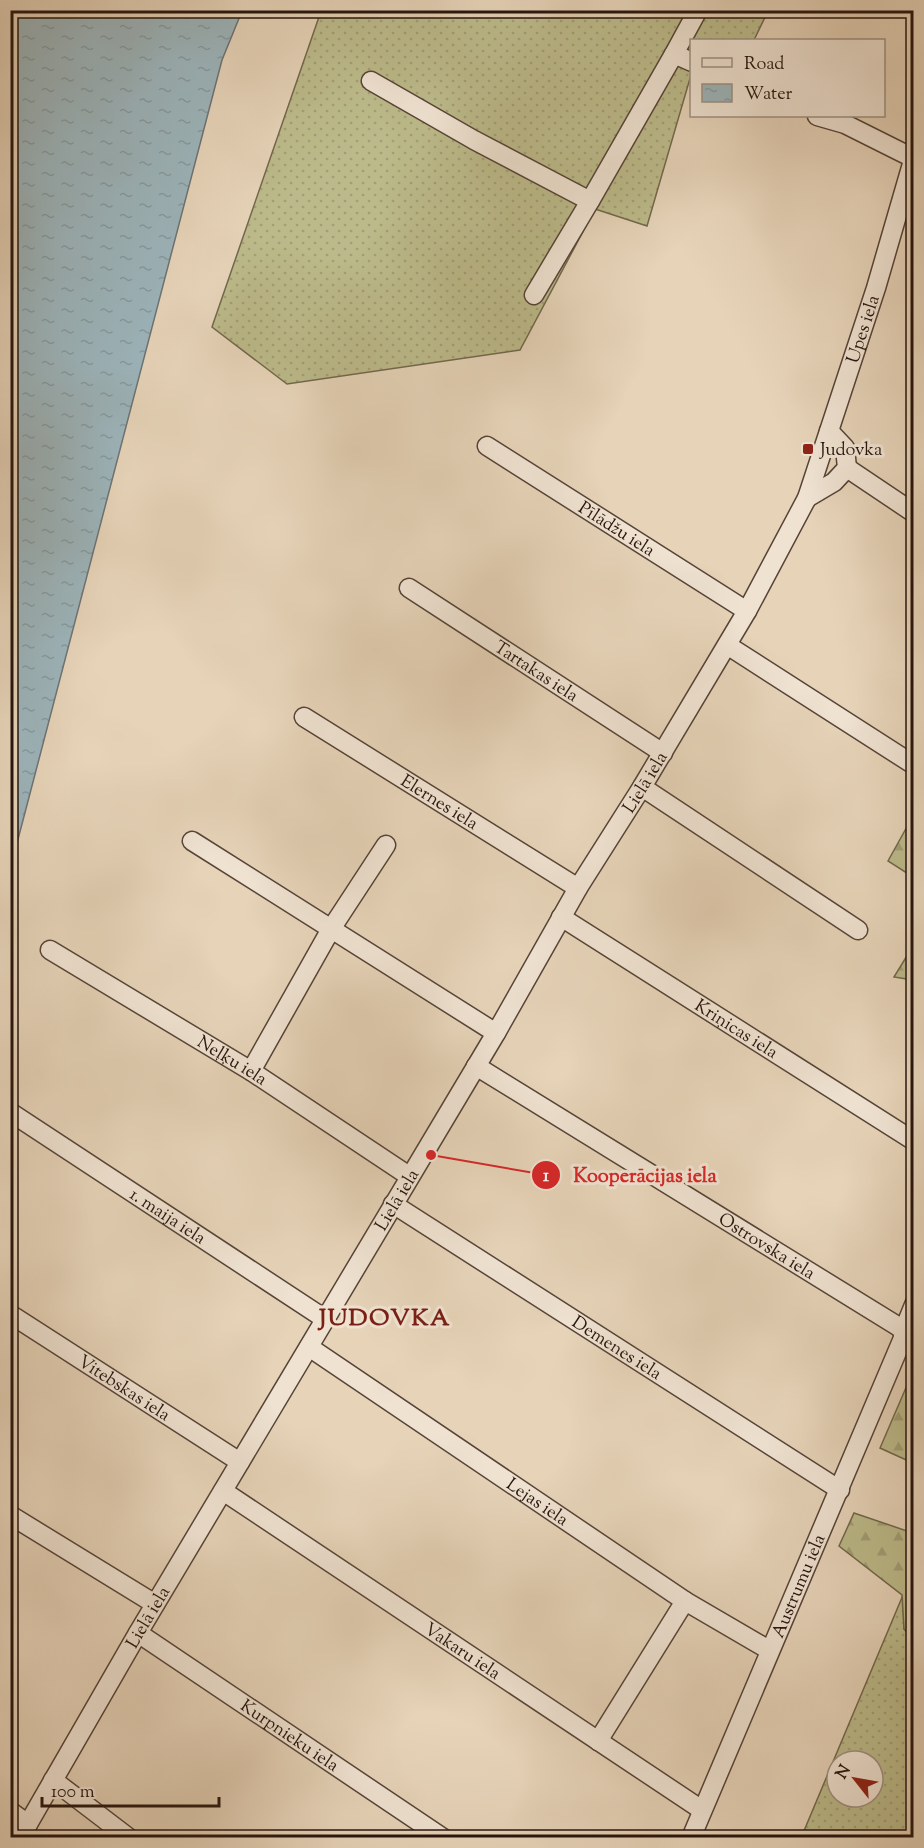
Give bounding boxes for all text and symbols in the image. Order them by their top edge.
legend [690,39,885,117]
text: Road [744,52,784,78]
text: Water [744,82,793,108]
street label: Upes iela [841,292,888,367]
place label: Judovka [819,438,882,464]
marker: Judovka [801,442,815,456]
street label: Pīlādžu iela [572,496,659,564]
street label: Tartakas iela [488,635,583,710]
street label: Lielā iela [618,747,675,819]
street label: Elernes iela [395,769,483,838]
street label: Kriņicas iela [689,994,782,1066]
street label: Neļķu iela [191,1030,272,1093]
callout: Kooperācijas iela [531,1156,728,1194]
text: Kooperācijas iela [573,1163,717,1192]
text: 1 [543,1164,550,1190]
street label: Lielā iela [370,1165,427,1237]
street label: 1. maija iela [124,1183,210,1252]
street label: Ostrovska iela [712,1207,820,1287]
district label: JUDOVKA [317,1302,451,1336]
street label: Demenes iela [566,1311,666,1388]
street label: Vitebskas iela [72,1350,175,1429]
street label: Lejas iela [500,1473,573,1534]
street label: Austrumu iela [766,1531,833,1642]
street label: Lielā iela [121,1582,178,1654]
street label: Vakaru iela [418,1617,505,1687]
street label: Kurpnieku iela [234,1694,343,1779]
north arrow [825,1749,885,1809]
text: N [831,1761,858,1784]
scale bar [42,1770,219,1808]
text: 100 m [51,1780,95,1806]

